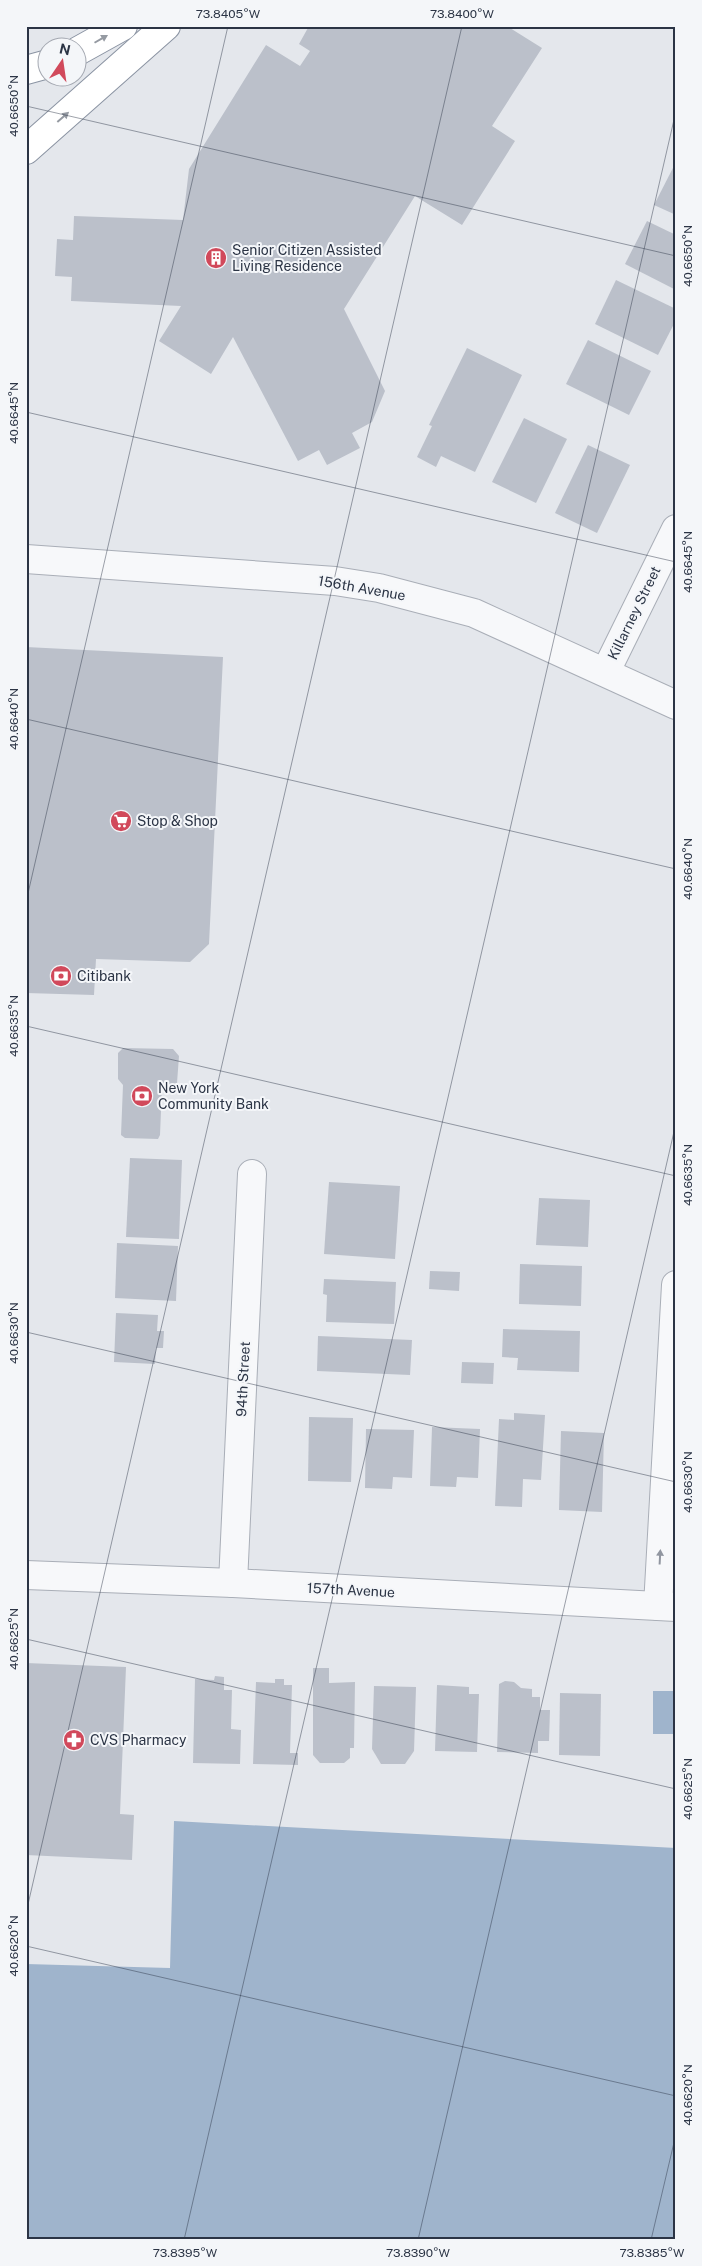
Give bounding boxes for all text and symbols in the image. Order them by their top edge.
text: 73.8405°W [196,7,261,21]
text: 73.8400°W [430,7,495,21]
one-way arrow [94,35,107,44]
north arrow [38,38,88,88]
text: N [58,40,72,58]
text: 40.6650°N [7,75,21,137]
one-way arrow [56,112,69,123]
text: 40.6650°N [681,225,695,287]
place label: Senior Citizen Assisted Living Residence [232,242,382,274]
building icon: Senior Citizen Assisted Living Residence [204,246,228,270]
text: 40.6645°N [7,382,21,444]
text: 40.6645°N [681,531,695,593]
street label: Killarney Street [604,564,664,662]
street label: 156th Avenue [317,572,407,604]
text: 40.6640°N [7,688,21,750]
supermarket icon: Stop & Shop [109,809,133,833]
place label: Stop & Shop [137,813,218,829]
text: 40.6640°N [681,838,695,900]
bank icon: Citibank [49,964,73,988]
place label: Citibank [77,968,131,984]
text: 40.6635°N [7,995,21,1057]
place label: New York Community Bank [158,1080,269,1112]
bank icon: New York Community Bank [130,1084,154,1108]
text: 40.6635°N [681,1144,695,1206]
text: 40.6630°N [7,1302,21,1364]
street label: 94th Street [233,1341,253,1417]
text: 40.6630°N [681,1451,695,1513]
one-way arrow [657,1549,665,1565]
street label: 157th Avenue [307,1580,395,1600]
text: 40.6625°N [7,1608,21,1670]
pharmacy icon: CVS Pharmacy [62,1728,86,1752]
place label: CVS Pharmacy [90,1732,187,1748]
text: 40.6625°N [681,1758,695,1820]
text: 40.6620°N [7,1915,21,1977]
text: 40.6620°N [681,2064,695,2126]
text: 73.8395°W [153,2246,218,2260]
text: 73.8390°W [386,2246,451,2260]
text: 73.8385°W [620,2246,685,2260]

